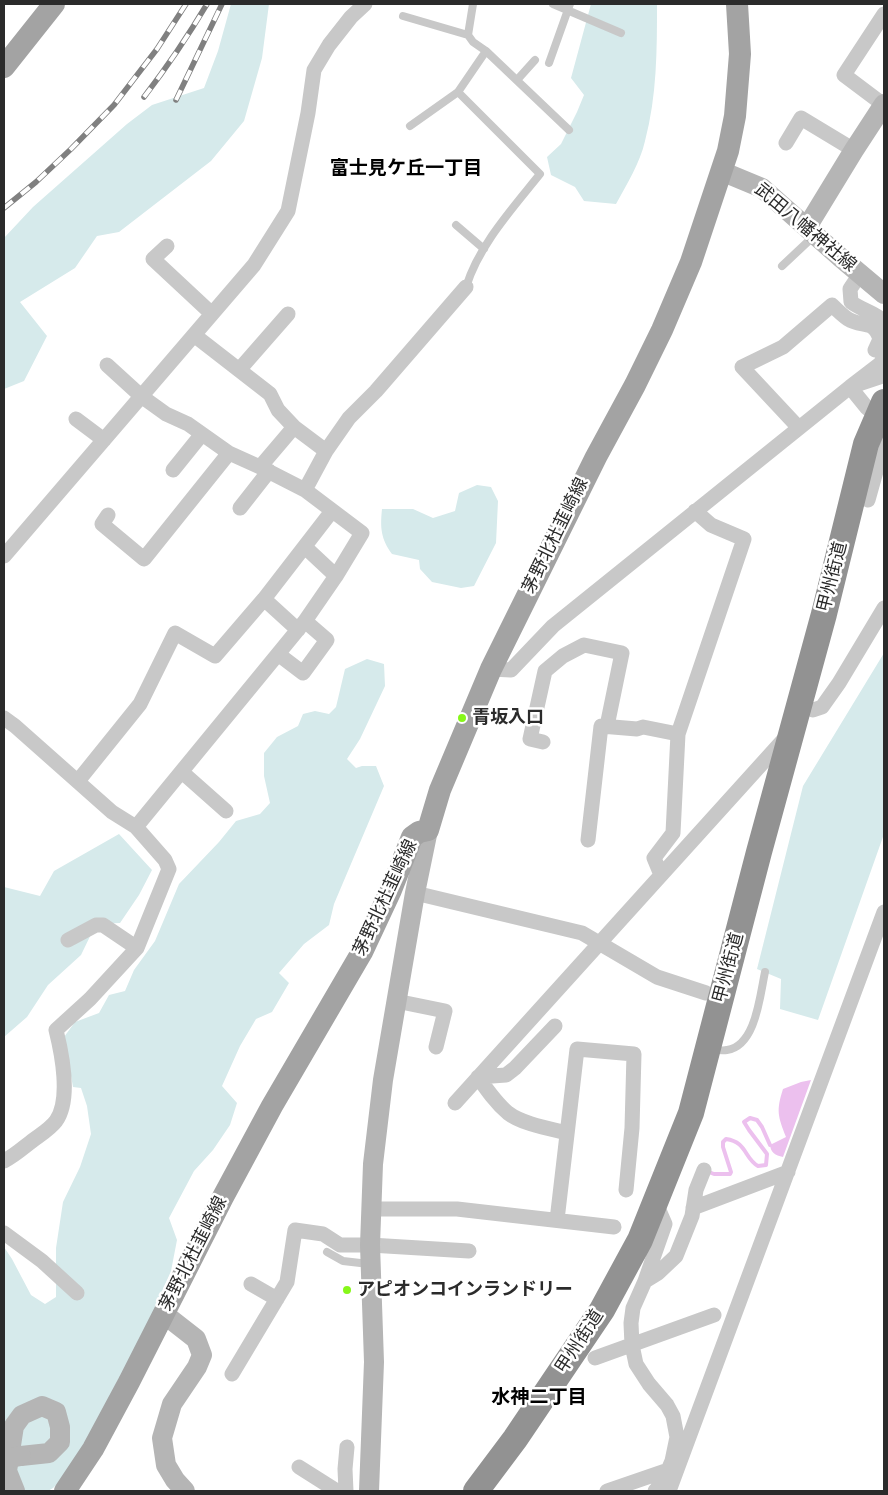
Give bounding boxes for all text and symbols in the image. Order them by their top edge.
district label: 富士見ケ丘一丁目 [330,158,482,180]
street label: 武田八幡神社線 [750,179,860,277]
street label: 茅野北杜韮崎線 [519,475,593,597]
street label: 甲州街道 [814,539,852,615]
place label: 青坂入口 [472,707,544,729]
marker: 青坂入口 [456,712,468,724]
street label: 茅野北杜韮崎線 [350,836,422,960]
street label: 甲州街道 [709,930,749,1006]
street label: 茅野北杜韮崎線 [156,1193,232,1315]
place label: アピオンコインランドリー [357,1279,573,1301]
marker: アピオンコインランドリー [341,1284,353,1296]
street label: 甲州街道 [551,1306,609,1378]
district label: 水神二丁目 [492,1387,586,1409]

